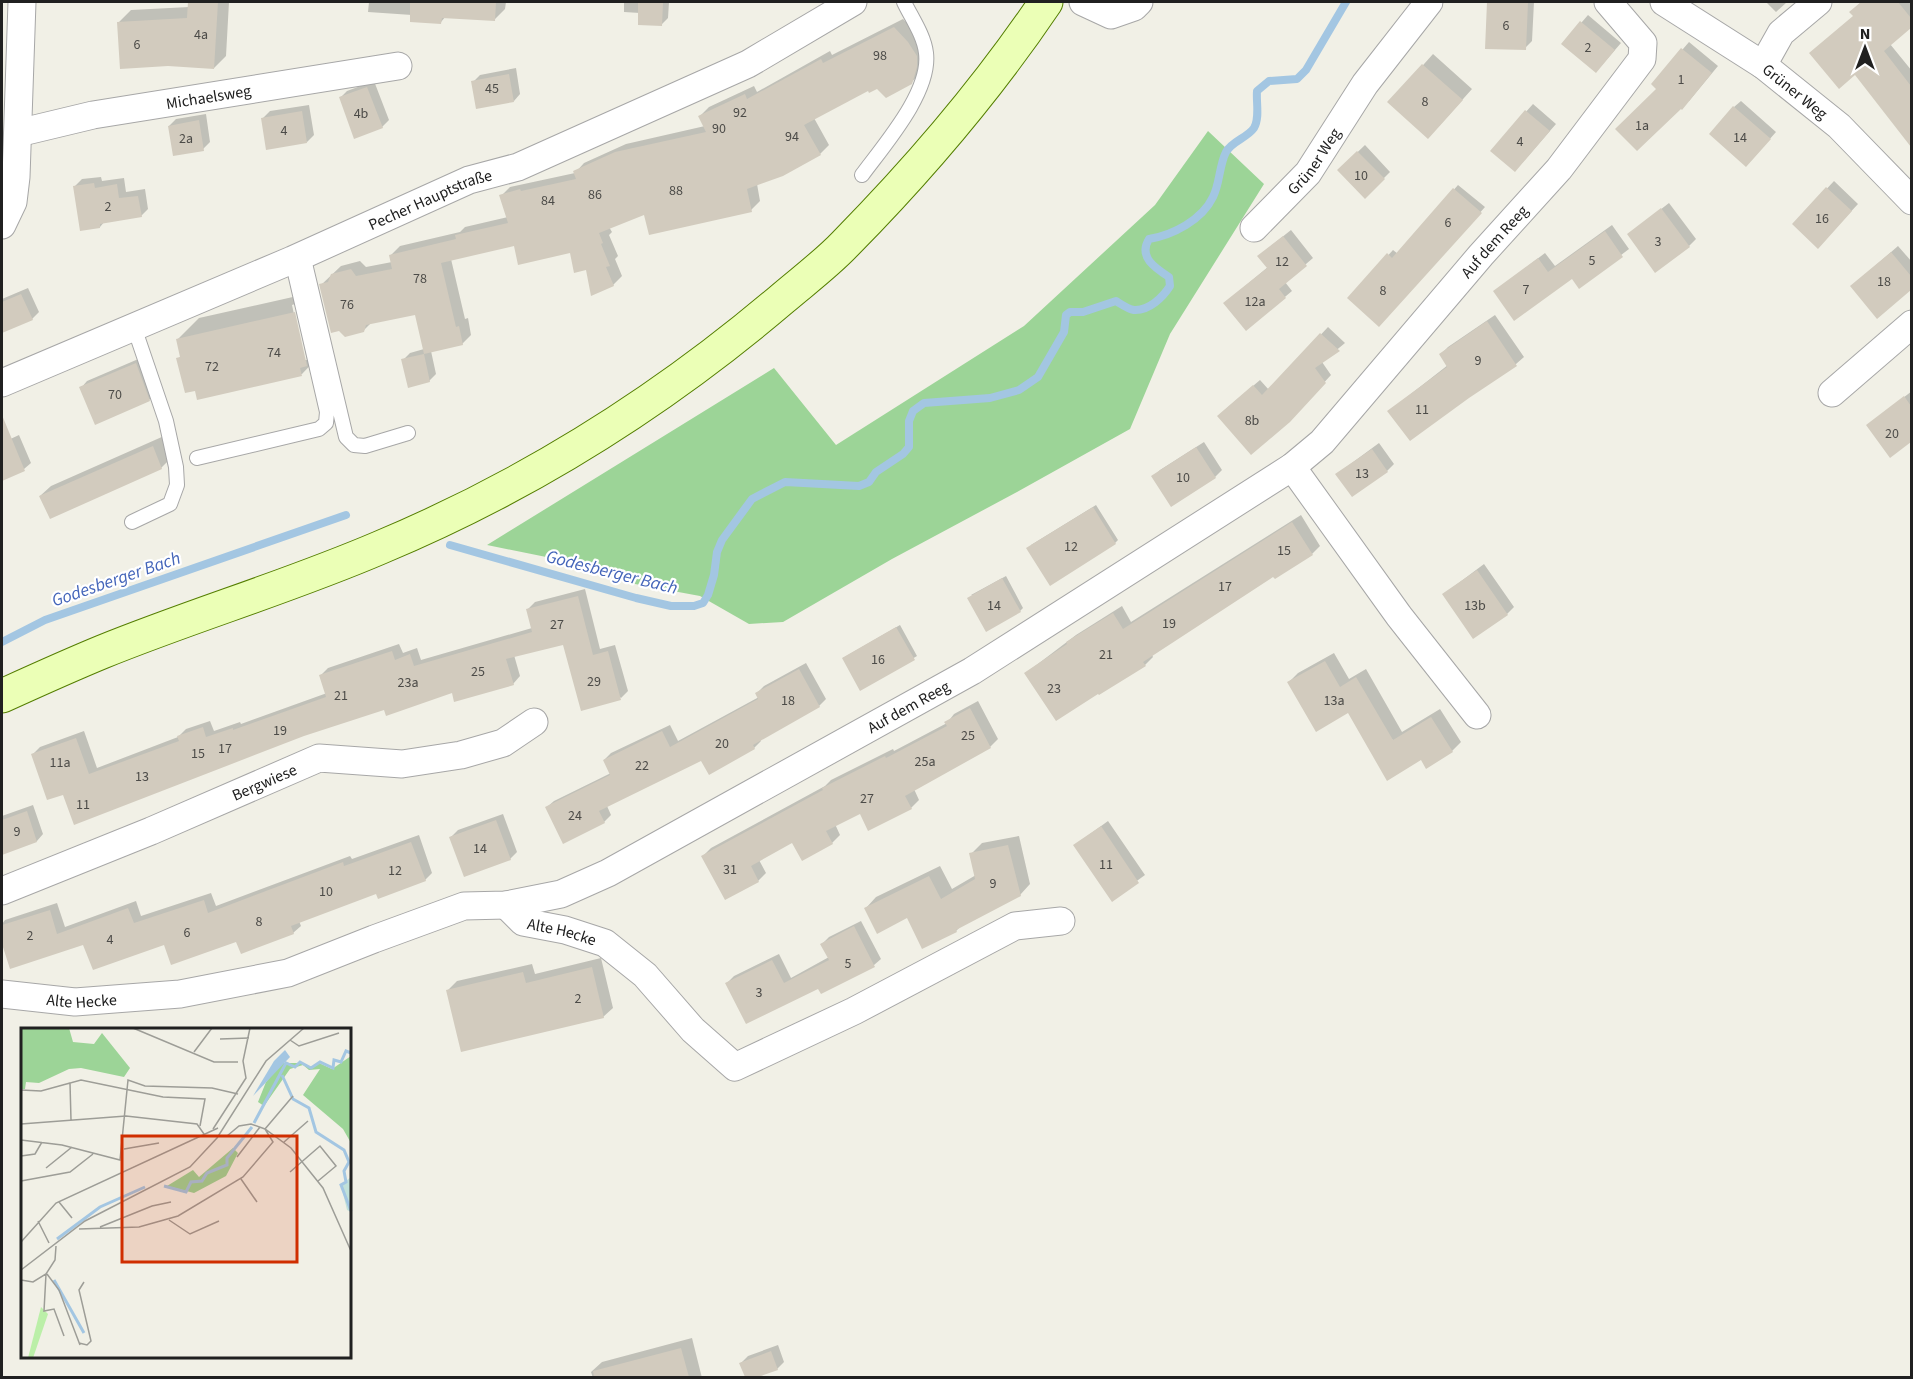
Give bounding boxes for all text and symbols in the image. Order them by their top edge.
house number: 6 [1503,16,1510,36]
north arrow [1835,18,1895,78]
text: N [1860,23,1870,45]
house number: 4a [194,25,208,45]
house number: 6 [134,35,141,55]
house number: 2 [1585,38,1592,58]
house number: 98 [873,46,887,66]
street label: Grüner Weg [1758,59,1832,125]
house number: 1 [1678,70,1685,90]
house number: 45 [485,79,499,99]
street label: Michaelsweg [164,80,253,115]
house number: 8 [1422,92,1429,112]
house number: 92 [733,103,747,123]
house number: 4b [354,104,369,124]
house number: 1a [1635,116,1649,136]
house number: 90 [712,119,726,139]
house number: 4 [281,121,288,141]
street label: Grüner Weg [1283,124,1346,200]
house number: 94 [785,127,799,147]
house number: 14 [1733,128,1747,148]
house number: 2a [179,129,193,149]
house number: 4 [1517,132,1524,152]
street label: Pecher Hauptstraße [365,164,494,236]
house number: 10 [1354,166,1368,186]
house number: 88 [669,181,683,201]
house number: 86 [588,185,602,205]
house number: 84 [541,191,555,211]
house number: 2 [105,197,112,217]
street label: Auf dem Reeg [1456,200,1533,283]
house number: 16 [1815,209,1829,229]
house number: 6 [1445,213,1452,233]
house number: 3 [1655,232,1662,252]
house number: 5 [1589,251,1596,271]
house number: 12 [1275,252,1289,272]
house number: 78 [413,269,427,289]
house number: 18 [1877,272,1891,292]
house number: 7 [1523,280,1530,300]
house number: 8 [1380,281,1387,301]
house number: 12a [1245,292,1265,312]
house number: 76 [340,295,354,315]
house number: 74 [267,343,281,363]
house number: 9 [1475,351,1482,371]
house number: 72 [205,357,219,377]
house number: 70 [108,385,122,405]
house number: 11 [1415,400,1429,420]
house number: 8b [1245,411,1260,431]
house number: 20 [1885,424,1899,444]
house number: 13 [1355,464,1369,484]
house number: 10 [1176,468,1190,488]
house number: 12 [1064,537,1078,557]
house number: 15 [1277,541,1291,561]
water label: Godesberger Bach [544,544,680,601]
water label: Godesberger Bach [48,546,184,613]
house number: 17 [1218,577,1232,597]
house number: 14 [987,596,1001,616]
house number: 13b [1464,596,1486,616]
house number: 19 [1162,614,1176,634]
house number: 27 [550,615,564,635]
house number: 21 [1099,645,1113,665]
house number: 16 [871,650,885,670]
house number: 25 [471,662,485,682]
house number: 29 [587,672,601,692]
house number: 23a [398,673,418,693]
street label: Auf dem Reeg [863,676,954,739]
house number: 23 [1047,679,1061,699]
house number: 21 [334,686,348,706]
house number: 18 [781,691,795,711]
house number: 13a [1324,691,1344,711]
house number: 19 [273,721,287,741]
house number: 25 [961,726,975,746]
house number: 20 [715,734,729,754]
house number: 17 [218,739,232,759]
house number: 15 [191,744,205,764]
house number: 25a [915,752,935,772]
house number: 11a [50,753,70,773]
house number: 22 [635,756,649,776]
street label: Bergwiese [229,759,301,807]
house number: 13 [135,767,149,787]
house number: 27 [860,789,874,809]
house number: 11 [76,795,90,815]
house number: 24 [568,806,582,826]
house number: 9 [14,822,21,842]
house number: 14 [473,839,487,859]
house number: 11 [1099,855,1113,875]
house number: 31 [723,860,737,880]
house number: 12 [388,861,402,881]
house number: 9 [990,874,997,894]
house number: 10 [319,882,333,902]
house number: 8 [256,912,263,932]
street label: Alte Hecke [525,913,599,951]
house number: 6 [184,923,191,943]
house number: 2 [27,926,34,946]
house number: 4 [107,930,114,950]
house number: 5 [845,954,852,974]
house number: 3 [756,983,763,1003]
street label: Alte Hecke [45,989,118,1014]
house number: 2 [575,989,582,1009]
inset map [21,1028,351,1358]

